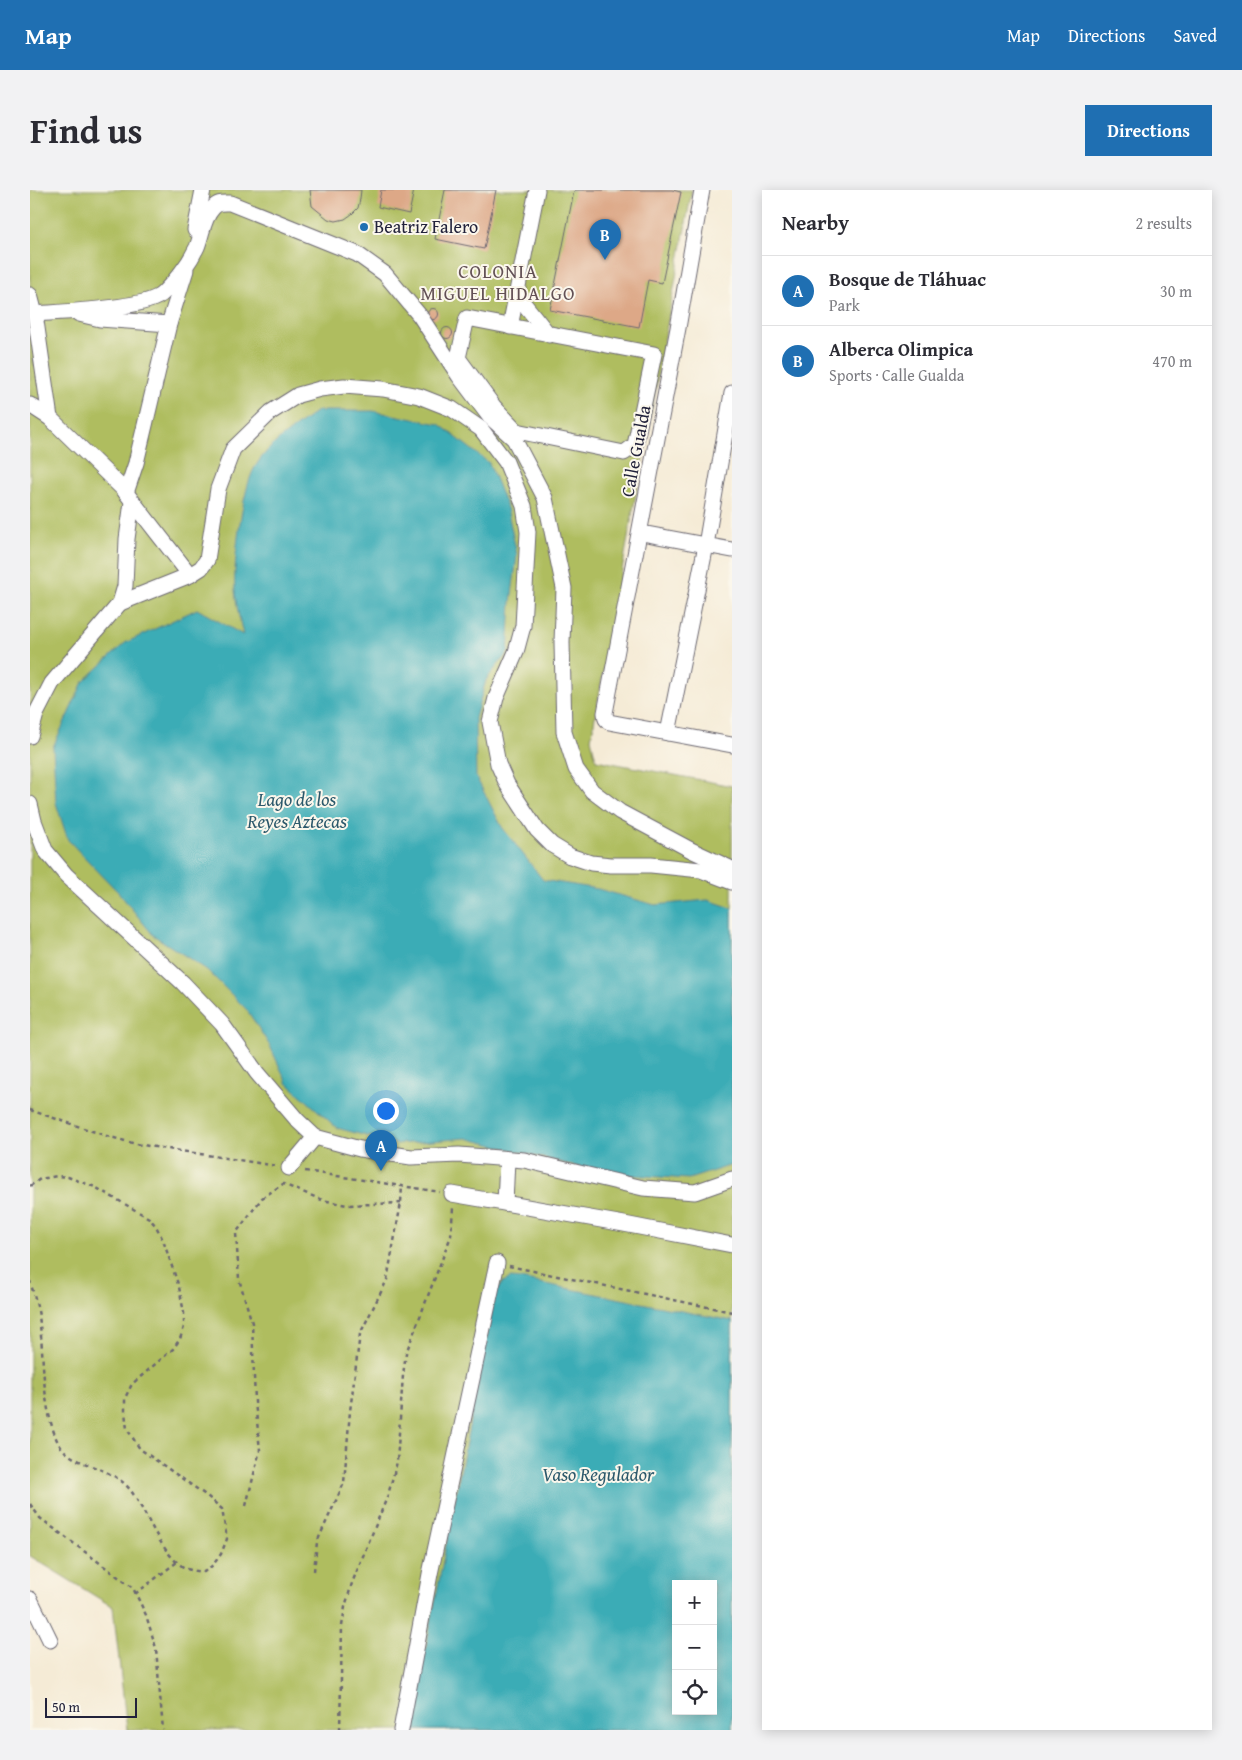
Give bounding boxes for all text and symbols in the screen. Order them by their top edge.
text: Map [25,18,72,53]
text: Map [1007,22,1040,49]
text: Directions [1068,22,1145,49]
text: Saved [1173,22,1217,49]
text: Find us [30,105,143,156]
button: Directions [1085,105,1212,156]
text: Nearby [782,207,849,238]
text: 2 results [1135,211,1192,235]
place label: Beatriz Falero [374,213,478,240]
pin: B [589,219,621,260]
marker: Beatriz Falero [358,221,370,233]
district label: COLONIA MIGUEL HIDALGO [420,257,576,307]
text: Bosque de Tláhuac [829,265,986,293]
text: A [793,279,803,303]
text: 30 m [1160,279,1192,303]
text: Park [829,293,860,317]
text: Alberca Olimpica [829,335,973,363]
text: B [793,349,803,373]
text: 470 m [1152,349,1192,373]
text: Sports · Calle Gualda [829,363,964,387]
street label: Calle Gualda [613,402,658,499]
water label: Lago de los Reyes Aztecas [246,785,347,835]
your location [373,1098,399,1124]
pin: A [365,1130,397,1171]
water label: Vaso Regulador [542,1460,655,1488]
map controls [672,1580,717,1715]
button: + [672,1580,717,1625]
button: − [672,1625,717,1670]
button: locate [672,1670,717,1715]
scale bar [45,1695,138,1718]
text: 50 m [52,1697,80,1717]

